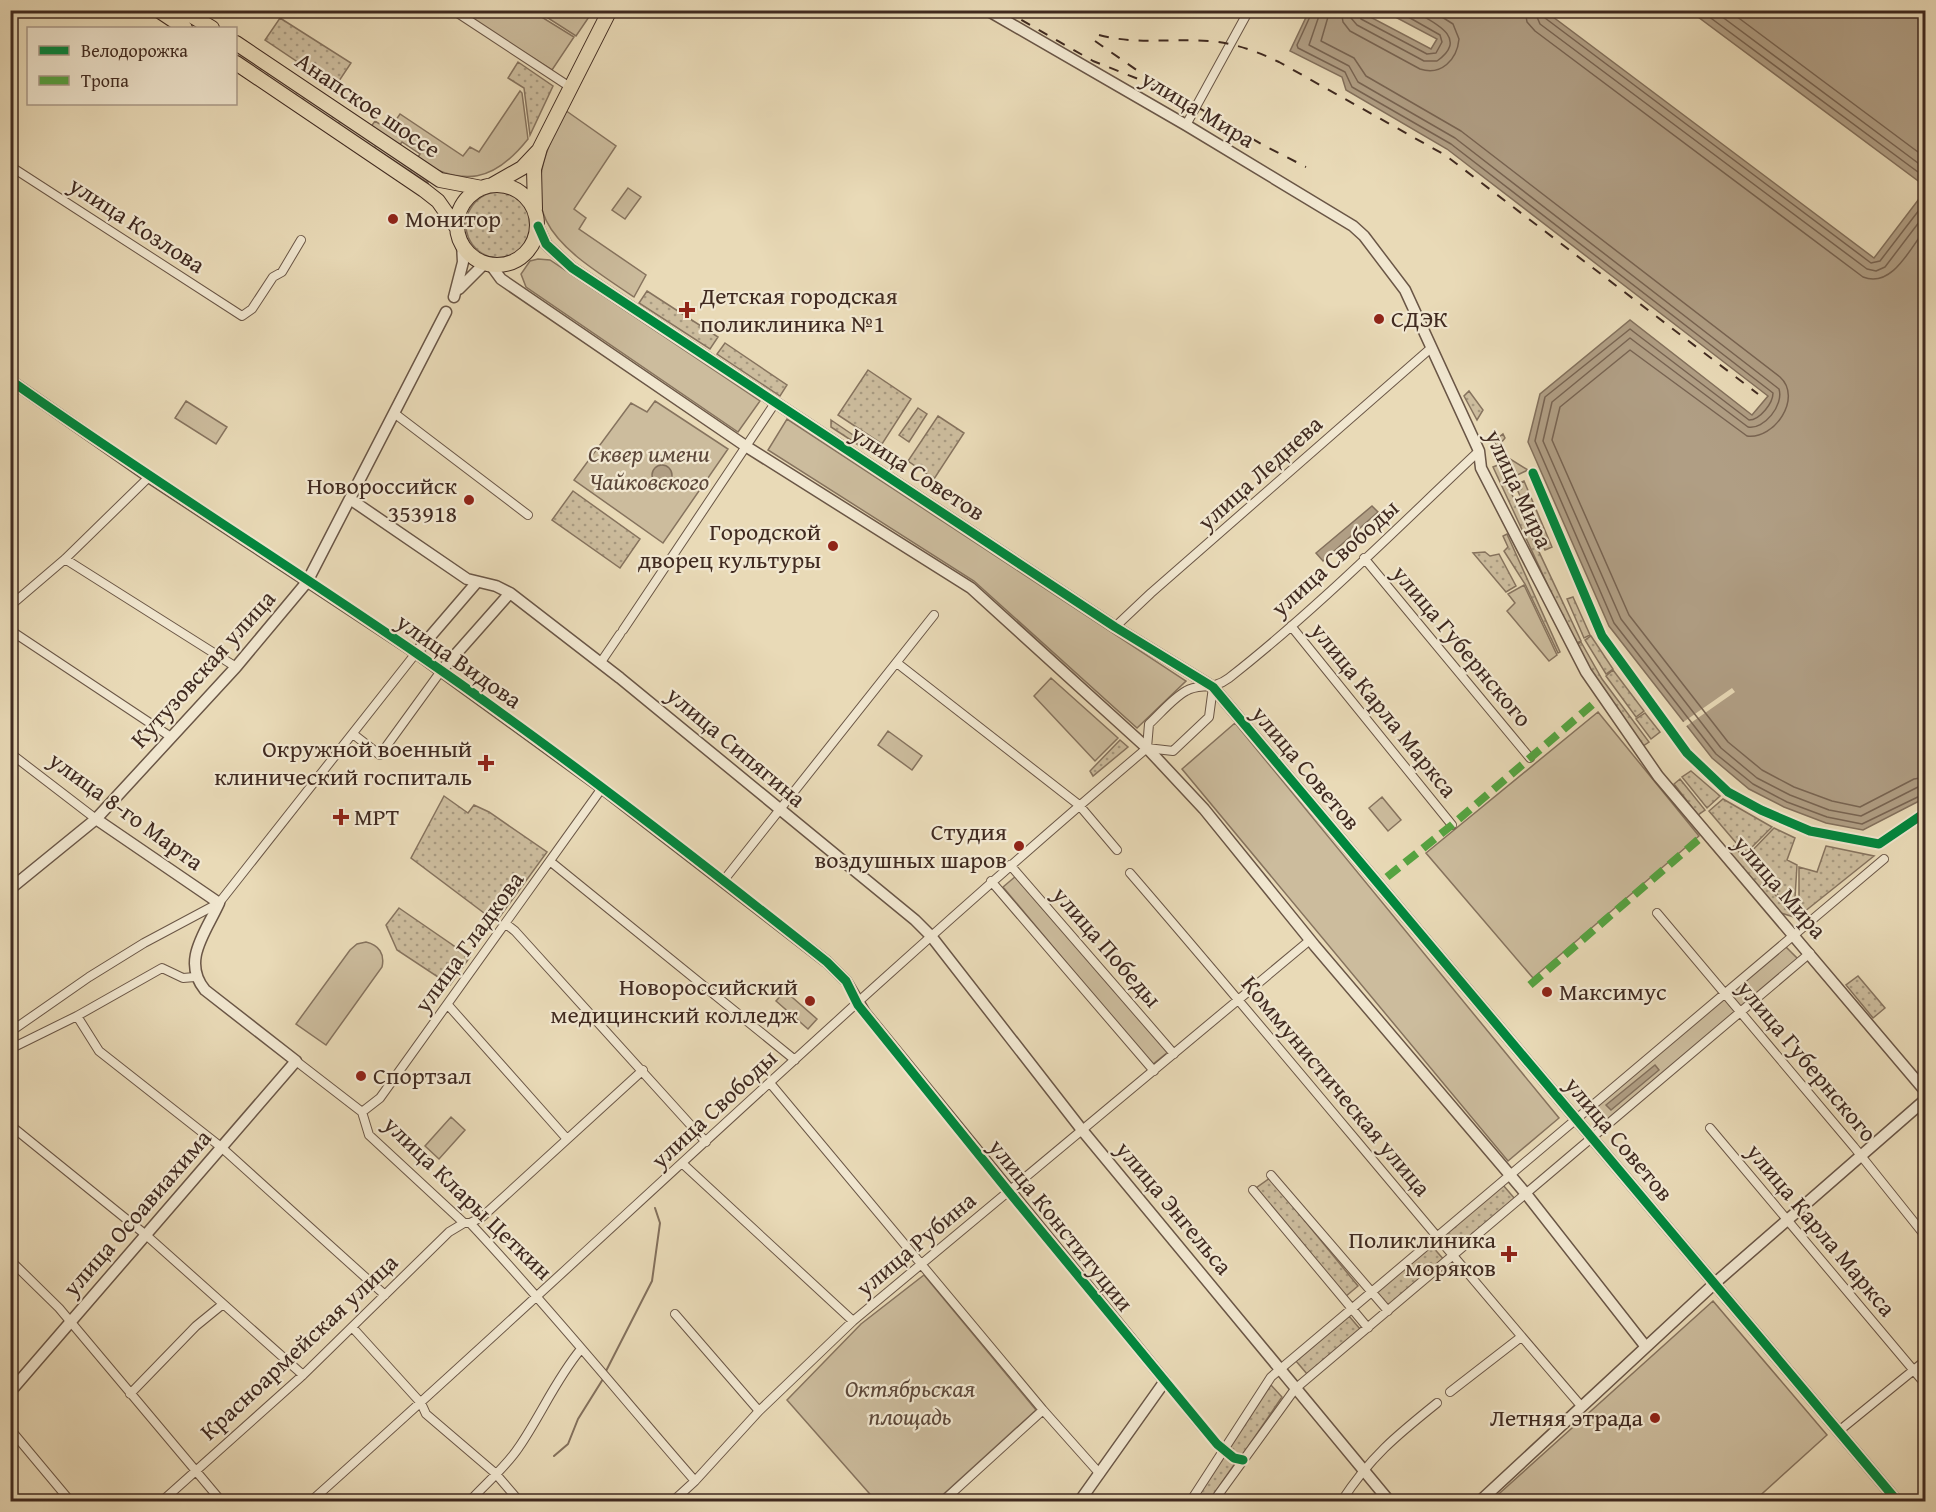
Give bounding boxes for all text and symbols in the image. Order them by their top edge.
legend [27,27,237,105]
text: Велодорожка [81,37,188,64]
street label: Анапское шоссе [289,43,448,166]
street label: улица Мира [1134,60,1262,157]
text: Тропа [81,67,129,94]
street label: улица Козлова [61,167,213,282]
place label: Монитор [405,201,501,236]
marker: Монитор [386,212,400,226]
place label: Детская городская поликлиника №1 [699,278,898,341]
marker: Детская городская поликлиника №1 [678,301,696,319]
place label: СДЭК [1391,301,1448,336]
marker: СДЭК [1372,312,1386,326]
street label: улица Леднева [1189,406,1330,539]
street label: улица Советов [843,415,992,529]
street label: улица Мира [1476,423,1563,555]
park label: Сквер имени Чайковского [588,436,710,499]
place label: Новороссийск 353918 [307,468,457,531]
street label: улица Свободы [1262,490,1407,625]
marker: Новороссийск 353918 [462,493,476,507]
place label: Городской дворец культуры [638,514,821,577]
marker: Городской дворец культуры [826,539,840,553]
street label: улица Губернского [1383,556,1541,734]
street label: Кутузовская улица [122,581,284,755]
street label: улица Видова [388,604,530,717]
street label: улица Карла Маркса [1302,614,1467,805]
street label: улица Сипягина [658,677,814,816]
street label: улица Советов [1243,697,1369,838]
place label: Окружной военный клинический госпиталь [214,731,472,794]
street label: улица 8-го Марта [41,742,211,879]
marker: Окружной военный клинический госпиталь [477,754,495,772]
place label: МРТ [354,799,399,834]
marker: МРТ [332,808,350,826]
place label: Студия воздушных шаров [814,814,1007,877]
street label: улица Мира [1725,826,1836,947]
marker: Студия воздушных шаров [1012,839,1026,853]
street label: улица Гладкова [405,863,532,1020]
street label: улица Победы [1044,877,1170,1015]
street label: Коммунистическая улица [1233,968,1440,1204]
place label: Новороссийский медицинский колледж [550,969,798,1032]
street label: улица Губернского [1728,971,1886,1149]
place label: Максимус [1559,974,1667,1009]
marker: Максимус [1540,985,1554,999]
marker: Новороссийский медицинский колледж [803,994,817,1008]
street label: улица Свободы [642,1041,785,1177]
place label: Спортзал [373,1058,471,1093]
street label: улица Советов [1556,1068,1682,1209]
marker: Спортзал [354,1069,368,1083]
street label: улица Клары Цеткин [375,1107,561,1288]
street label: улица Осоавиахима [53,1121,220,1305]
street label: улица Конституции [980,1130,1142,1319]
street label: улица Энгельса [1107,1132,1241,1283]
street label: улица Карла Маркса [1738,1135,1905,1324]
street label: улица Рубина [847,1183,984,1305]
place label: Поликлиника моряков [1349,1222,1497,1285]
street label: Красноармейская улица [192,1245,406,1448]
marker: Поликлиника моряков [1500,1245,1518,1263]
park label: Октябрьская площадь [845,1371,976,1434]
place label: Летняя этрада [1490,1400,1644,1435]
marker: Летняя этрада [1648,1411,1662,1425]

